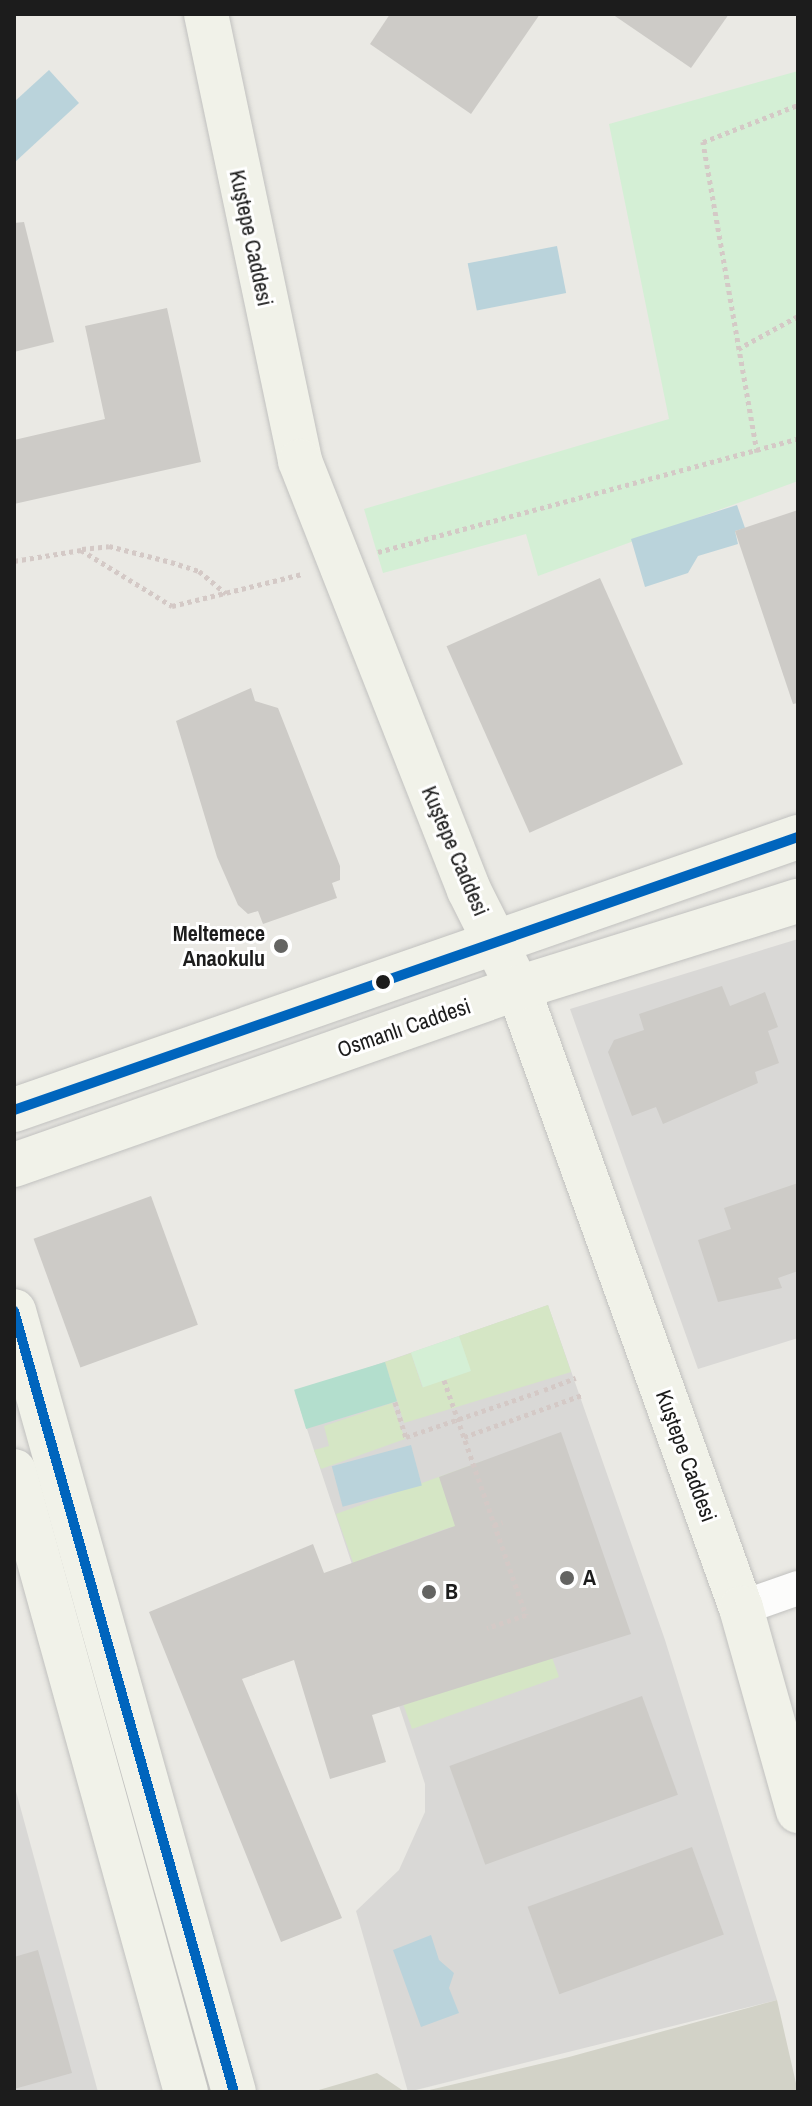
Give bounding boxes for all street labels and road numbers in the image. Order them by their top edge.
street label: Kuştepe Caddesi [224,168,278,308]
street label: Kuştepe Caddesi [416,782,494,920]
street label: Osmanlı Caddesi [334,993,474,1063]
street label: Kuştepe Caddesi [650,1386,722,1526]

